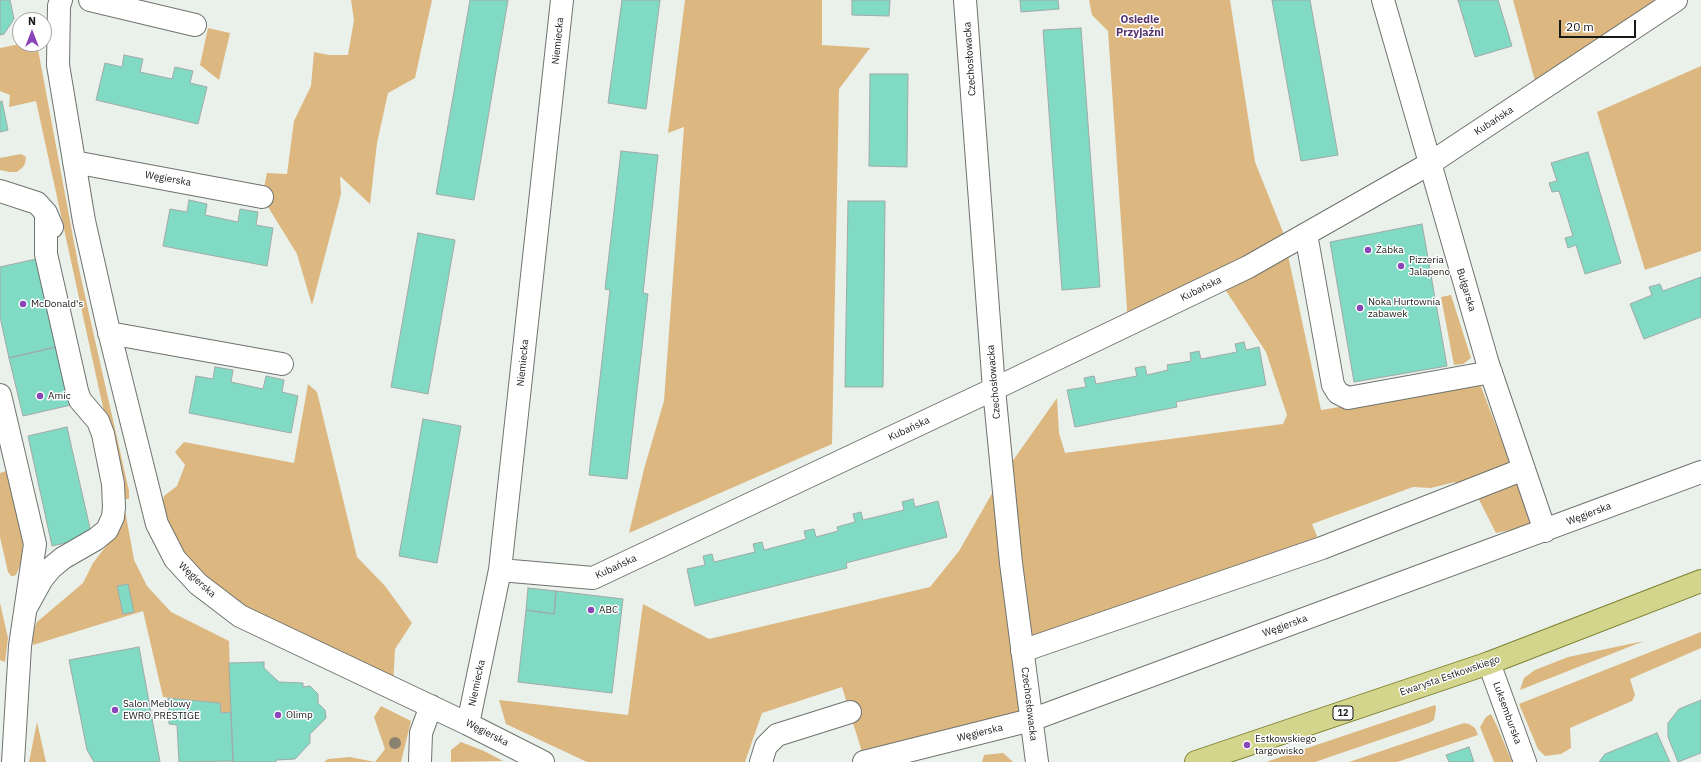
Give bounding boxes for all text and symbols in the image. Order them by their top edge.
north arrow [12,12,52,52]
scale bar [1561,12,1638,38]
district label: Osiedle Przyjaźni [1116,13,1164,39]
text: N [28,14,36,28]
street label: Niemiecka [550,17,566,65]
text: 20 m [1566,19,1594,34]
street label: Czechosłowacka [961,22,979,96]
street label: Kubańska [1472,104,1516,138]
street label: Węgierska [144,169,192,189]
place label: Żabka [1376,244,1403,256]
marker: Żabka [1363,245,1373,255]
place label: Pizzeria Jalapeno [1409,254,1450,278]
marker: Pizzeria Jalapeno [1396,261,1406,271]
street label: Bułgarska [1454,267,1478,313]
street label: Kubańska [1179,274,1223,304]
place label: Noka Hurtownia zabawek [1368,296,1440,320]
place label: McDonald's [31,298,83,310]
marker: McDonald's [18,299,28,309]
marker: Noka Hurtownia zabawek [1355,303,1365,313]
street label: Niemiecka [515,339,531,387]
street label: Czechosłowacka [985,344,1003,420]
place label: Amic [48,390,71,402]
marker: Amic [35,391,45,401]
street label: Kubańska [886,414,932,444]
street label: Węgierska [1565,500,1613,528]
street label: Kubańska [593,552,639,582]
street label: Węgierska [176,560,218,600]
place label: ABC [599,604,618,616]
marker: ABC [586,605,596,615]
street label: Węgierska [1261,612,1309,640]
street label: Ewarysta Estkowskiego [1398,653,1502,699]
street label: Niemiecka [466,659,488,707]
street label: Czechosłowacka [1019,666,1039,742]
street label: Luksemburska [1490,680,1524,746]
place label: Salon Meblowy EWRO PRESTIGE [123,698,200,722]
marker: Salon Meblowy EWRO PRESTIGE [110,705,120,715]
road number: 12 [1333,706,1353,720]
place label: Olimp [286,709,313,721]
marker: Olimp [273,710,283,720]
street label: Węgierska [464,717,510,749]
street label: Węgierska [956,722,1004,744]
place label: Estkowskiego targowisko [1255,733,1316,756]
marker: Estkowskiego targowisko [1242,740,1252,750]

